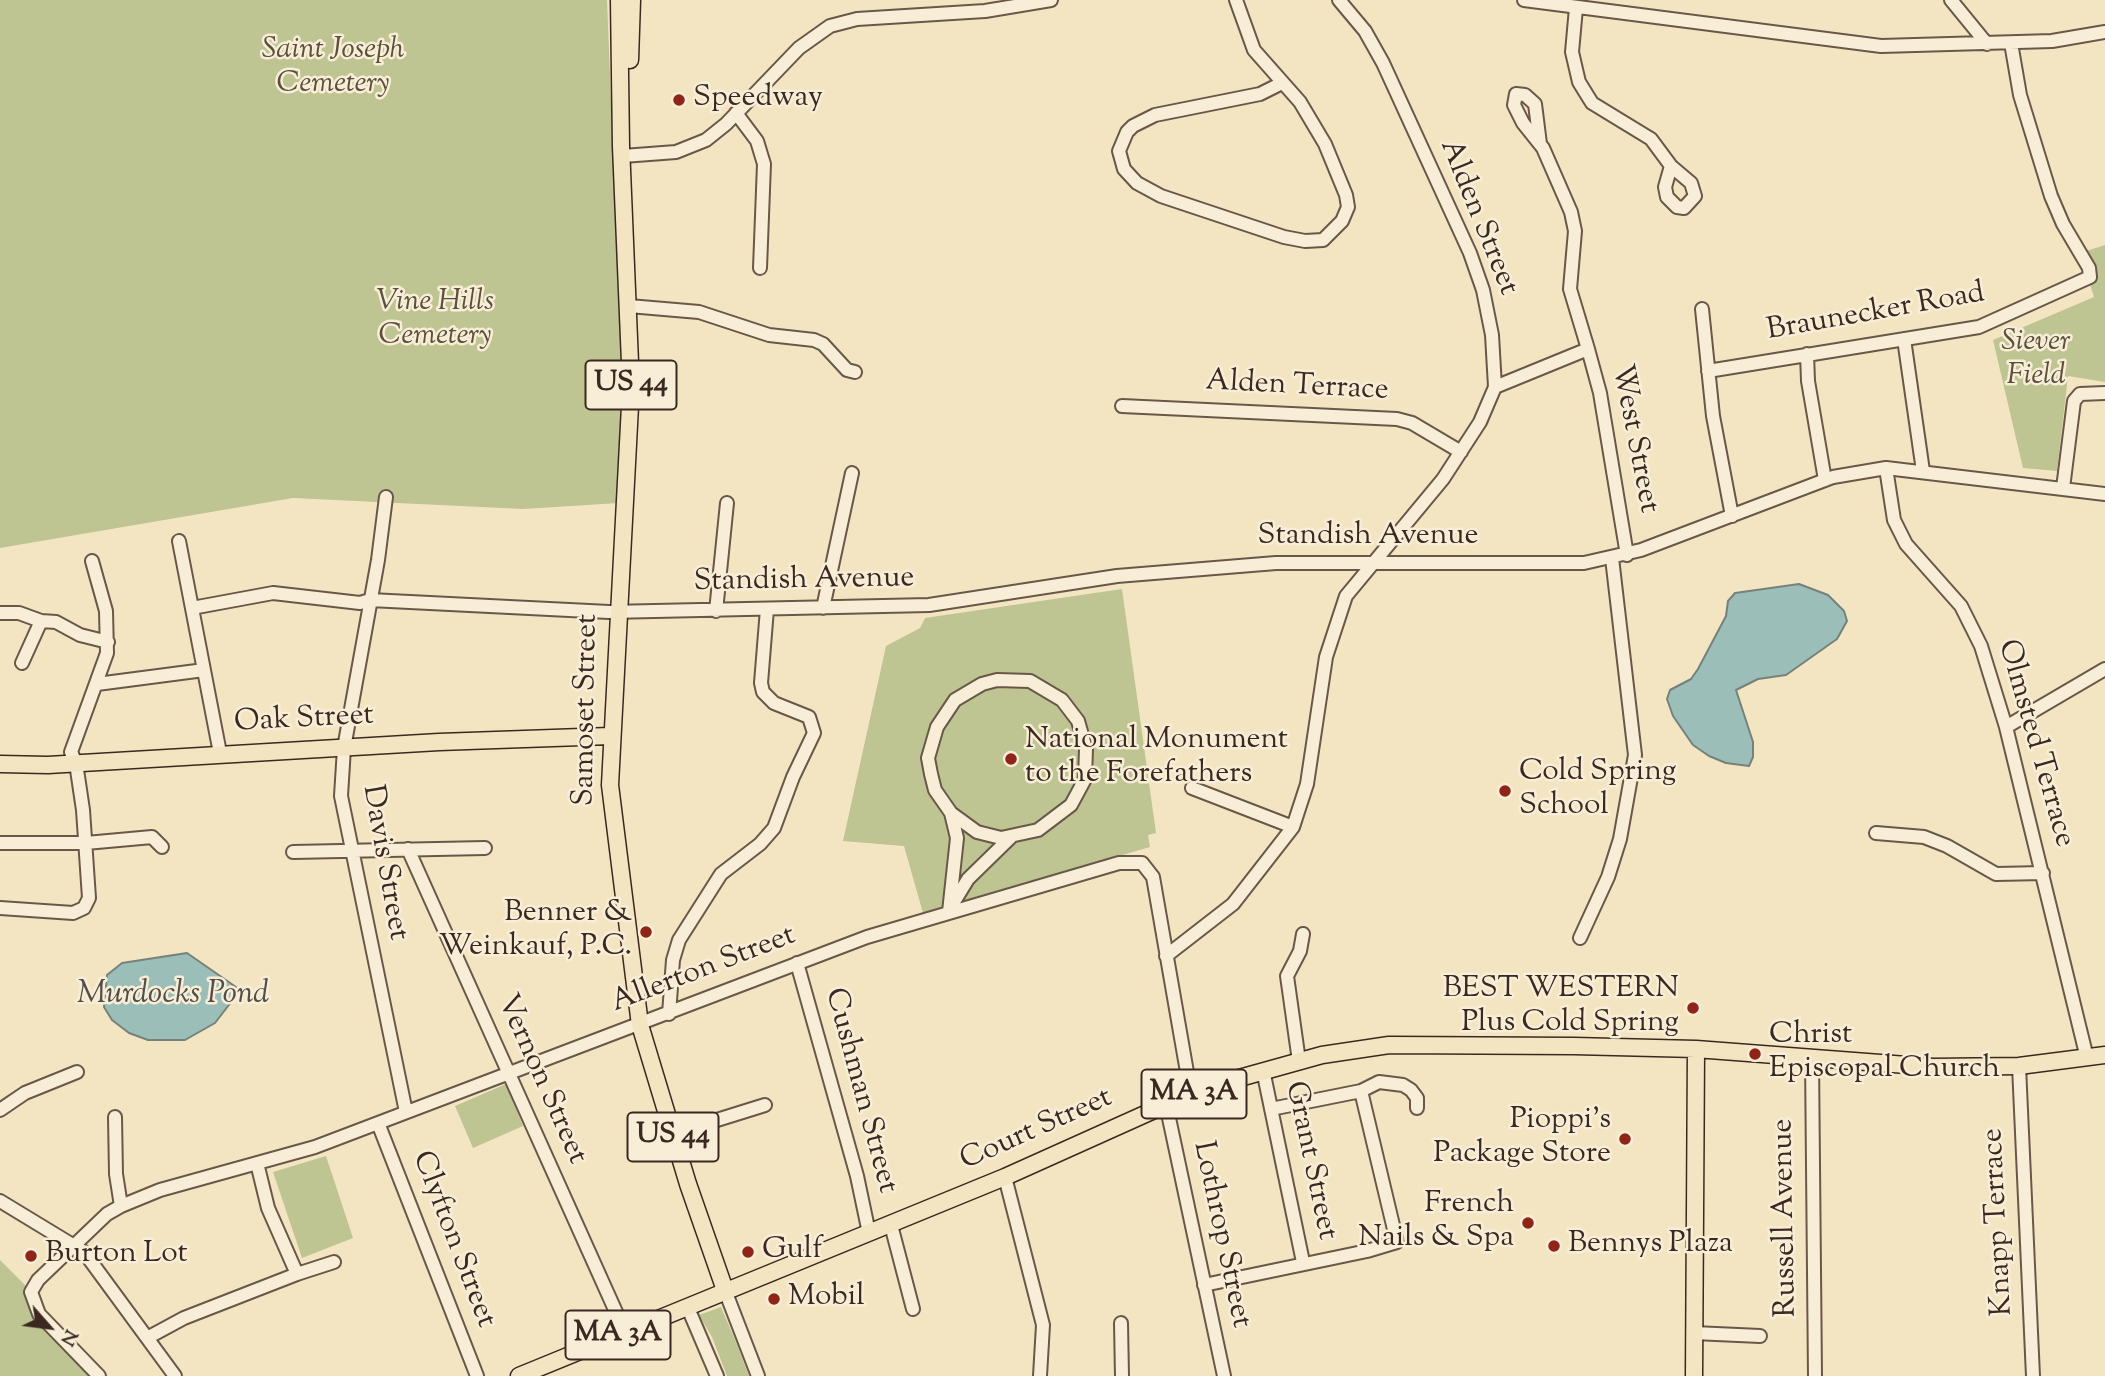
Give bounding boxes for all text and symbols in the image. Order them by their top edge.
park label: Saint Joseph Cemetery [262,34,404,104]
place label: Speedway [693,82,823,118]
marker: Speedway [671,92,687,108]
street label: Alden Street [1429,135,1525,301]
street label: Braunecker Road [1764,277,1988,351]
park label: Vine Hills Cemetery [376,286,494,356]
park label: Siever Field [2001,326,2071,396]
road number: US 44 [586,360,676,410]
street label: West Street [1601,362,1665,516]
street label: Alden Terrace [1205,365,1389,411]
street label: Standish Avenue [1258,520,1478,556]
street label: Standish Avenue [693,562,915,602]
street label: Samoset Street [568,614,608,806]
street label: Olmsted Terrace [1987,636,2081,852]
street label: Oak Street [233,699,375,743]
place label: National Monument to the Forefathers [1025,724,1288,794]
marker: National Monument to the Forefathers [1003,751,1019,767]
place label: Cold Spring School [1519,756,1676,826]
street label: Davis Street [352,783,414,943]
marker: Cold Spring School [1497,783,1513,799]
place label: Benner & Weinkauf, P.C. [439,897,632,968]
street label: Allerton Street [607,919,801,1023]
marker: Benner & Weinkauf, P.C. [638,924,654,940]
place label: BEST WESTERN Plus Cold Spring [1443,973,1679,1044]
water label: Murdocks Pond [77,978,269,1016]
street label: Cushman Street [814,985,904,1197]
street label: Vernon Street [487,990,593,1170]
marker: BEST WESTERN Plus Cold Spring [1685,1000,1701,1016]
place label: Christ Episcopal Church [1769,1019,2000,1090]
marker: Christ Episcopal Church [1747,1046,1763,1062]
road number: MA 3A [1142,1070,1246,1118]
street label: Grant Street [1275,1078,1343,1244]
street label: Court Street [956,1082,1118,1180]
place label: Pioppi's Package Store [1433,1104,1611,1174]
road number: US 44 [628,1112,718,1162]
street label: Russell Avenue [1767,1118,1807,1318]
street label: Knapp Terrace [1977,1127,2023,1317]
marker: Pioppi's Package Store [1617,1131,1633,1147]
street label: Lothrop Street [1183,1138,1257,1332]
street label: Clyfton Street [402,1147,502,1333]
place label: French Nails & Spa [1358,1188,1514,1258]
marker: French Nails & Spa [1520,1215,1536,1231]
place label: Bennys Plaza [1568,1228,1733,1264]
place label: Gulf [762,1234,823,1270]
place label: Burton Lot [45,1238,188,1274]
marker: Bennys Plaza [1546,1238,1562,1254]
marker: Gulf [740,1244,756,1260]
marker: Burton Lot [23,1248,39,1264]
place label: Mobil [788,1281,865,1317]
marker: Mobil [766,1291,782,1307]
north arrow [14,1292,84,1362]
road number: MA 3A [566,1310,670,1360]
text: N [53,1324,83,1350]

